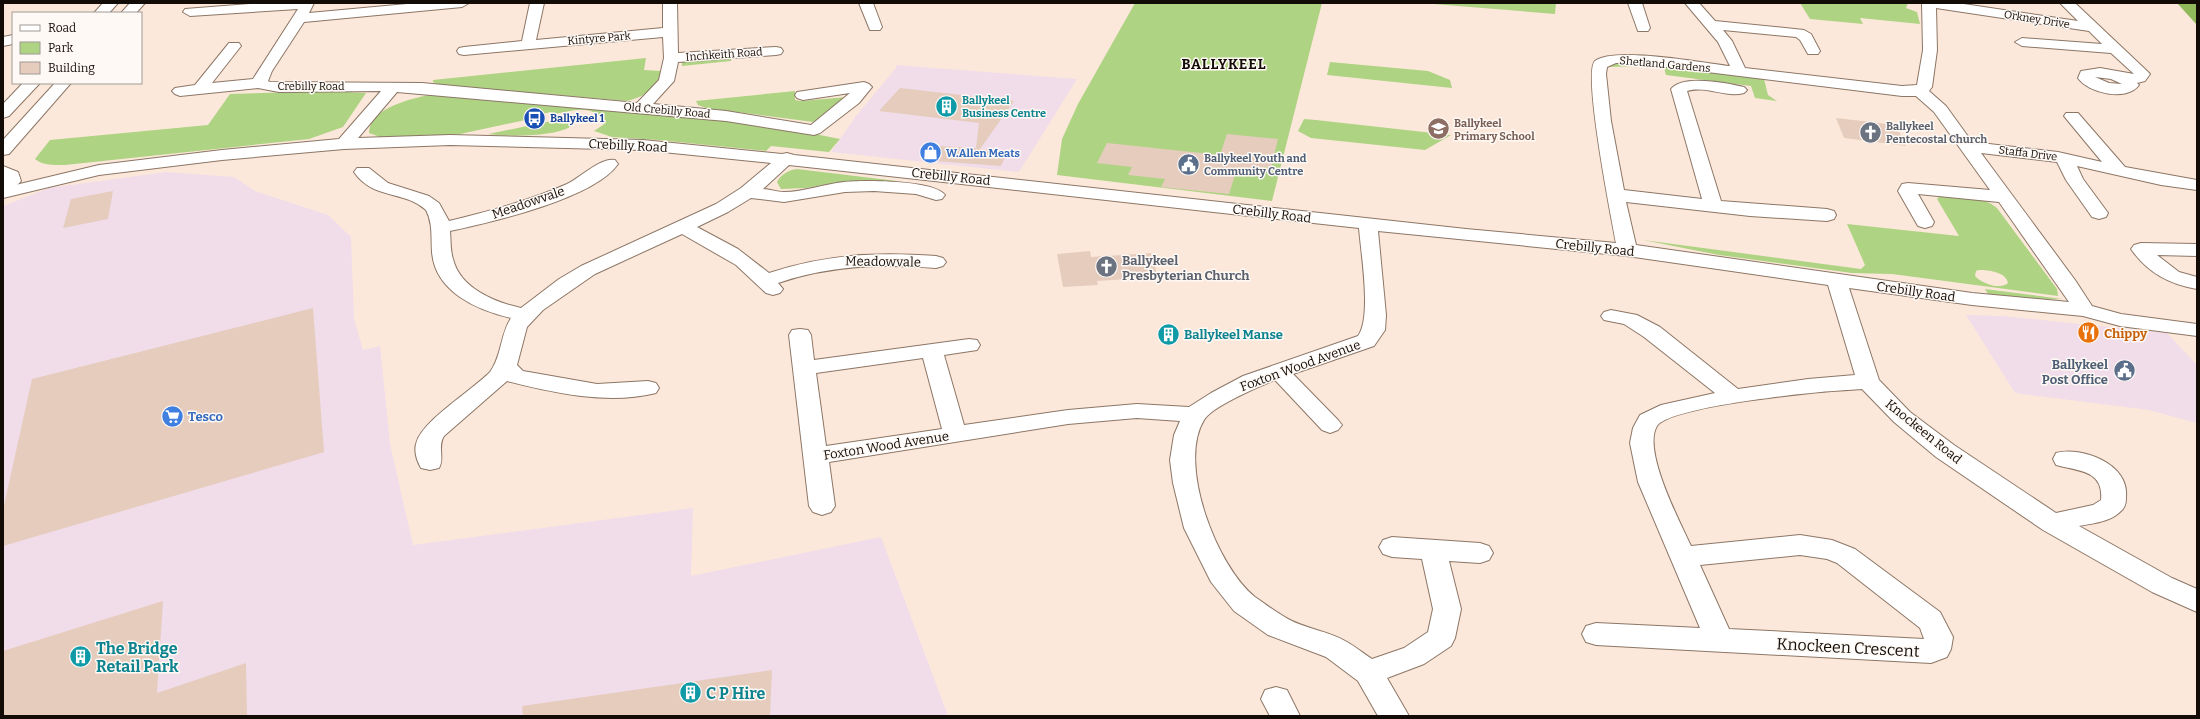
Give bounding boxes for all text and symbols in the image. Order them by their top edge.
street label: Orkney Drive [2003,8,2071,31]
legend [12,12,142,84]
text: Road [48,21,76,35]
street label: Kintyre Park [567,29,632,48]
text: Park [48,41,74,55]
street label: Inchkeith Road [685,45,763,64]
street label: Shetland Gardens [1619,54,1711,75]
district label: BALLYKEEL [1181,56,1267,73]
text: Building [48,61,95,75]
street label: Crebilly Road [277,80,345,93]
building icon: Ballykeel Business Centre [934,93,960,119]
place label: Ballykeel Business Centre [962,94,1046,120]
street label: Old Crebilly Road [623,100,711,121]
bus stop icon: Ballykeel 1 [522,105,548,131]
place label: Ballykeel 1 [550,112,605,125]
school or university icon: Ballykeel Primary School [1426,116,1452,142]
place label: Ballykeel Primary School [1454,117,1535,143]
church icon: Ballykeel Pentecostal Church [1857,119,1883,145]
place label: Ballykeel Pentecostal Church [1886,120,1987,146]
street label: Crebilly Road [588,136,668,155]
shop icon: W.Allen Meats [918,140,944,166]
street label: Staffa Drive [1998,143,2058,164]
place label: W.Allen Meats [946,147,1020,160]
public building icon: Ballykeel Youth and Community Centre [1176,151,1202,177]
place label: Ballykeel Youth and Community Centre [1204,152,1307,178]
street label: Crebilly Road [911,165,991,188]
street label: Meadowvale [490,183,566,222]
street label: Crebilly Road [1232,201,1312,226]
street label: Crebilly Road [1555,236,1635,259]
street label: Meadowvale [845,253,921,270]
place label: Ballykeel Presbyterian Church [1122,253,1250,283]
church icon: Ballykeel Presbyterian Church [1094,254,1120,280]
street label: Crebilly Road [1876,279,1957,304]
restaurant icon: Chippy [2076,320,2102,346]
building icon: Ballykeel Manse [1155,321,1181,347]
place label: Chippy [2104,326,2148,341]
place label: Ballykeel Manse [1184,327,1283,342]
street label: Foxton Wood Avenue [1238,337,1362,394]
place label: Ballykeel Post Office [2042,357,2108,387]
public building icon: Ballykeel Post Office [2111,358,2137,384]
street label: Knockeen Road [1883,396,1965,467]
supermarket icon: Tesco [160,403,186,429]
place label: Tesco [188,409,223,424]
street label: Foxton Wood Avenue [822,428,950,463]
street label: Knockeen Crescent [1776,634,1920,661]
place label: The Bridge Retail Park [96,639,179,676]
building icon: The Bridge Retail Park [68,644,94,670]
building icon: C P Hire [678,680,704,706]
place label: C P Hire [706,684,766,703]

